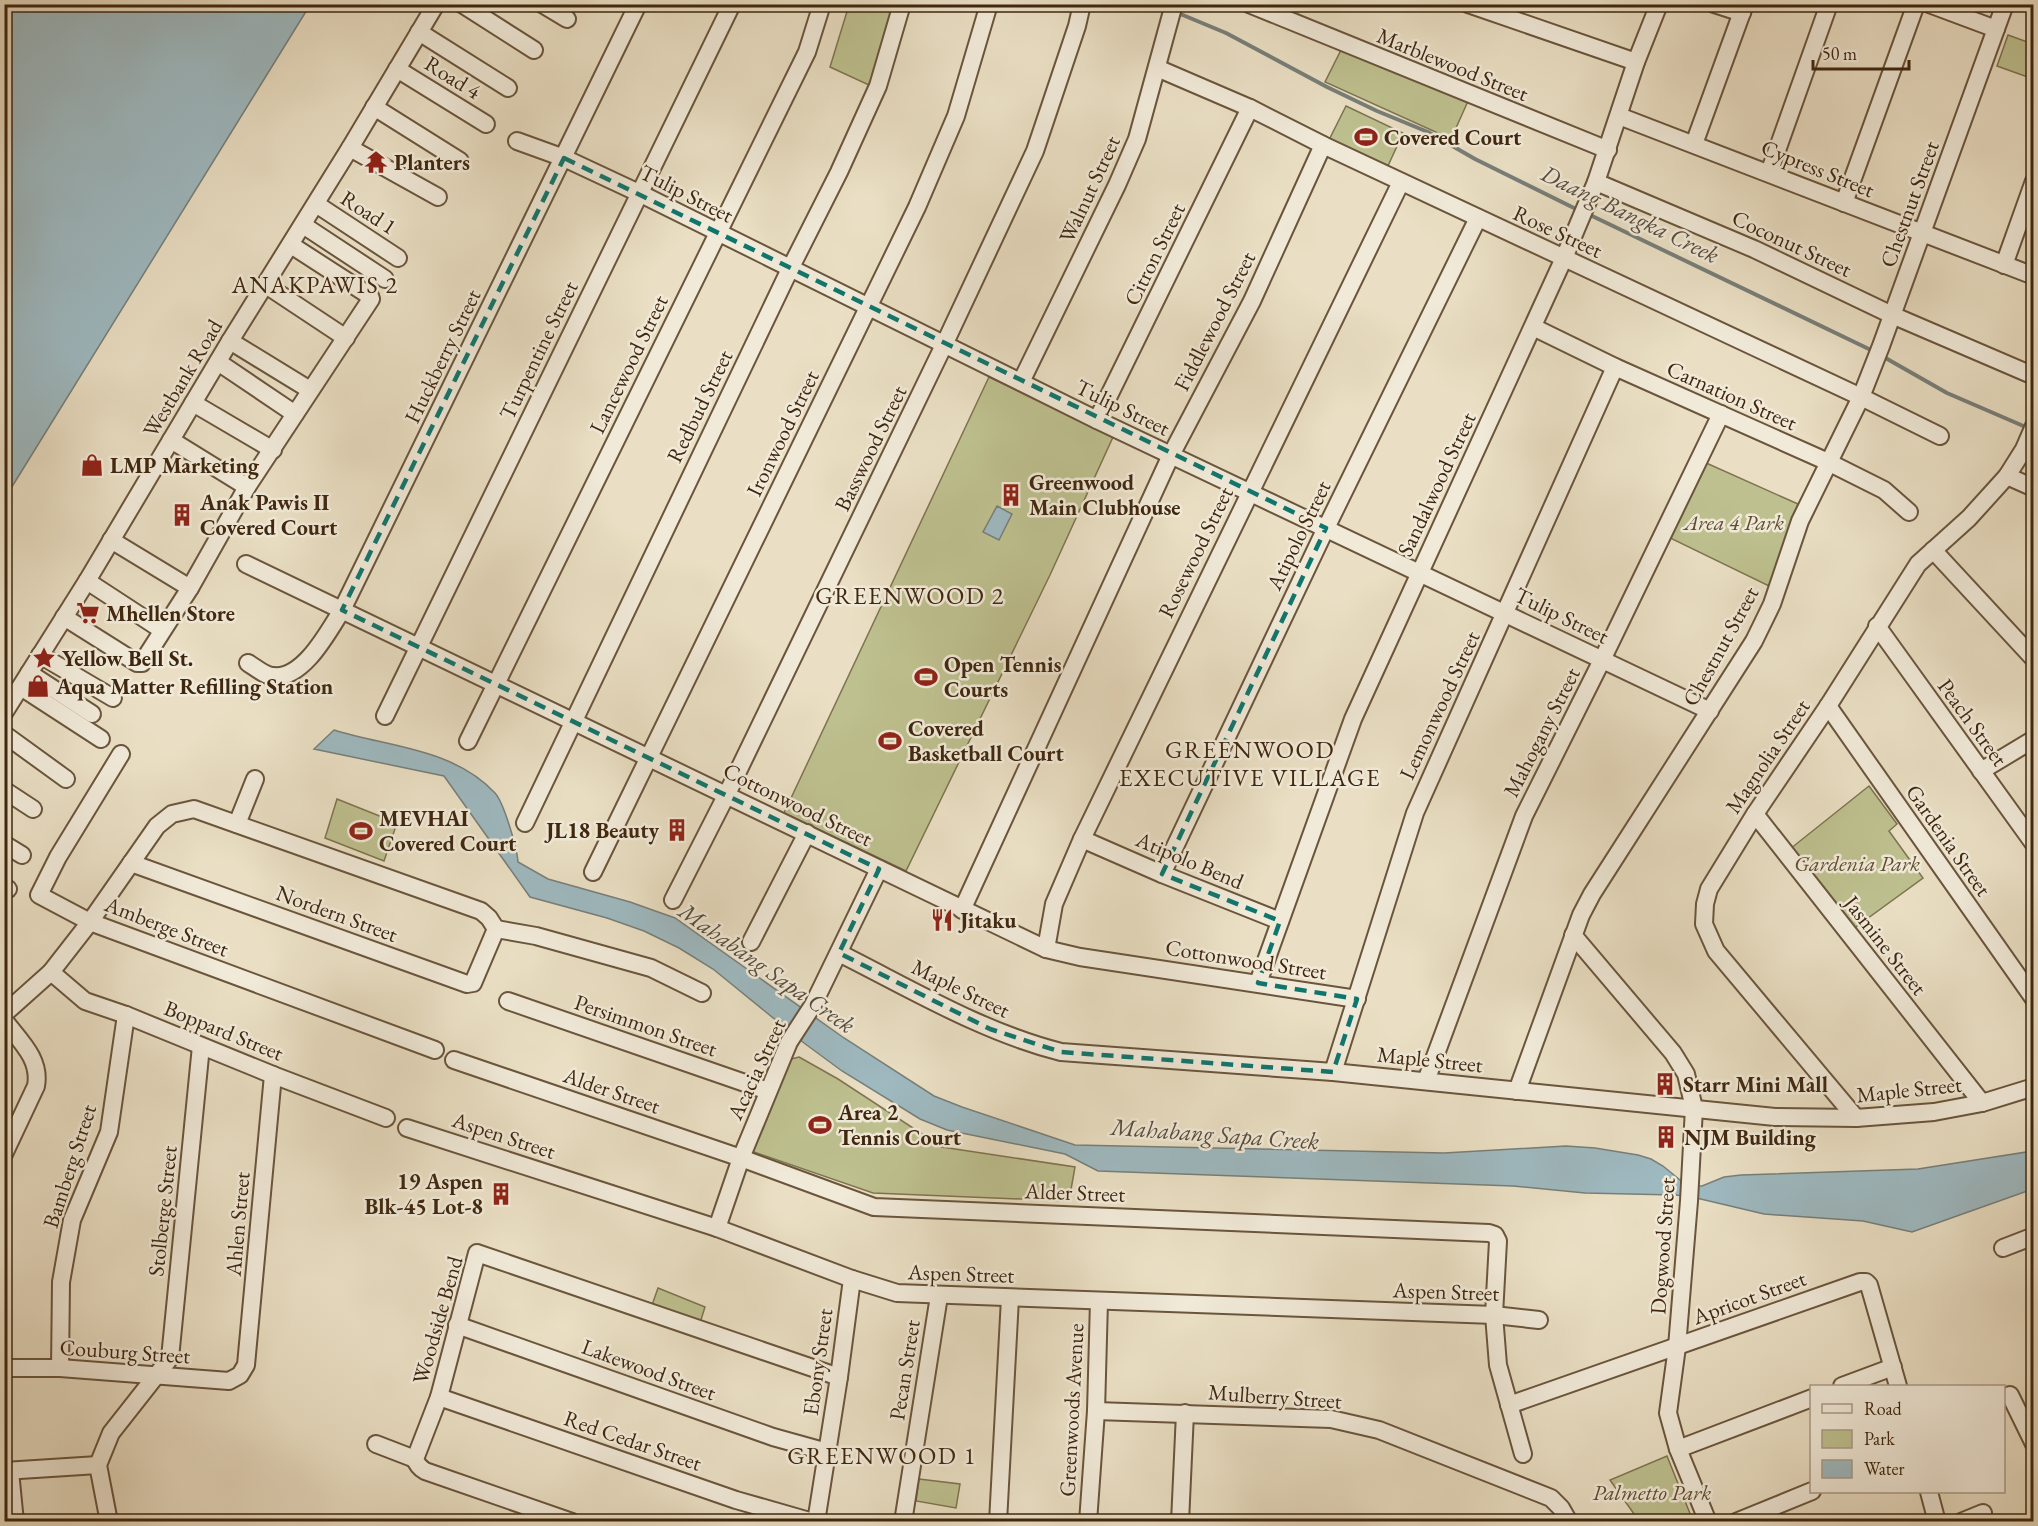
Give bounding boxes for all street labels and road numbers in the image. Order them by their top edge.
street label: Marblewood Street [1373,21,1533,108]
street label: Road 4 [419,49,487,106]
street label: Walnut Street [1052,131,1127,247]
street label: Cypress Street [1757,133,1879,204]
street label: Chestnut Street [1873,137,1946,271]
street label: Tulip Street [635,158,738,229]
street label: Road 1 [335,184,402,241]
street label: Citron Street [1117,198,1192,310]
street label: Rose Street [1509,198,1607,265]
street label: Coconut Street [1727,203,1856,284]
street label: Fiddlewood Street [1167,246,1262,396]
street label: Turpentine Street [492,276,585,424]
street label: Huckberry Street [397,284,487,428]
street label: Lancewood Street [582,290,675,438]
street label: Westbank Road [136,313,229,443]
street label: Redbud Street [660,345,739,467]
street label: Carnation Street [1662,354,1802,437]
street label: Ironwood Street [739,365,826,501]
street label: Tulip Street [1071,372,1175,443]
street label: Basswood Street [828,381,913,516]
street label: Sandalwood Street [1390,407,1483,561]
street label: Atipolo Street [1259,476,1337,596]
street label: Rosewood Street [1151,482,1240,623]
street label: Tulip Street [1510,580,1614,651]
street label: Chestnut Street [1676,581,1765,711]
street label: Lemonwood Street [1392,626,1487,784]
street label: Mahogany Street [1496,662,1587,802]
street label: Peach Street [1931,673,2014,772]
street label: Magnolia Street [1718,693,1816,819]
street label: Cottonwood Street [718,756,877,853]
street label: Gardenia Street [1899,779,1998,902]
street label: Atipolo Bend [1131,824,1249,896]
street label: Nordern Street [272,878,402,949]
street label: Jasmine Street [1836,888,1934,1001]
street label: Amberge Street [100,889,233,963]
street label: Cottonwood Street [1163,932,1329,987]
street label: Maple Street [907,952,1015,1025]
street label: Persimmon Street [571,988,721,1063]
street label: Boppard Street [160,993,288,1068]
street label: Acacia Street [720,1014,793,1125]
street label: Maple Street [1376,1040,1484,1079]
street label: Alder Street [559,1060,664,1121]
street label: Maple Street [1855,1070,1963,1109]
street label: Bamberg Street [36,1101,103,1232]
street label: Aspen Street [448,1105,559,1166]
street label: Stolberge Street [141,1144,184,1278]
street label: Ahlen Street [218,1171,257,1278]
street label: Alder Street [1023,1176,1126,1209]
street label: Dogwood Street [1643,1176,1682,1315]
street label: Woodside Bend [405,1252,470,1387]
street label: Aspen Street [906,1257,1015,1290]
street label: Apricot Street [1688,1264,1810,1332]
street label: Aspen Street [1391,1275,1500,1308]
street label: Ebony Street [796,1307,839,1417]
street label: Pecan Street [882,1318,927,1422]
street label: Greenwoods Avenue [1052,1322,1091,1497]
street label: Couburg Street [59,1332,191,1371]
street label: Lakewood Street [578,1332,720,1407]
street label: Mulberry Street [1207,1377,1343,1416]
street label: Red Cedar Street [560,1403,706,1478]

